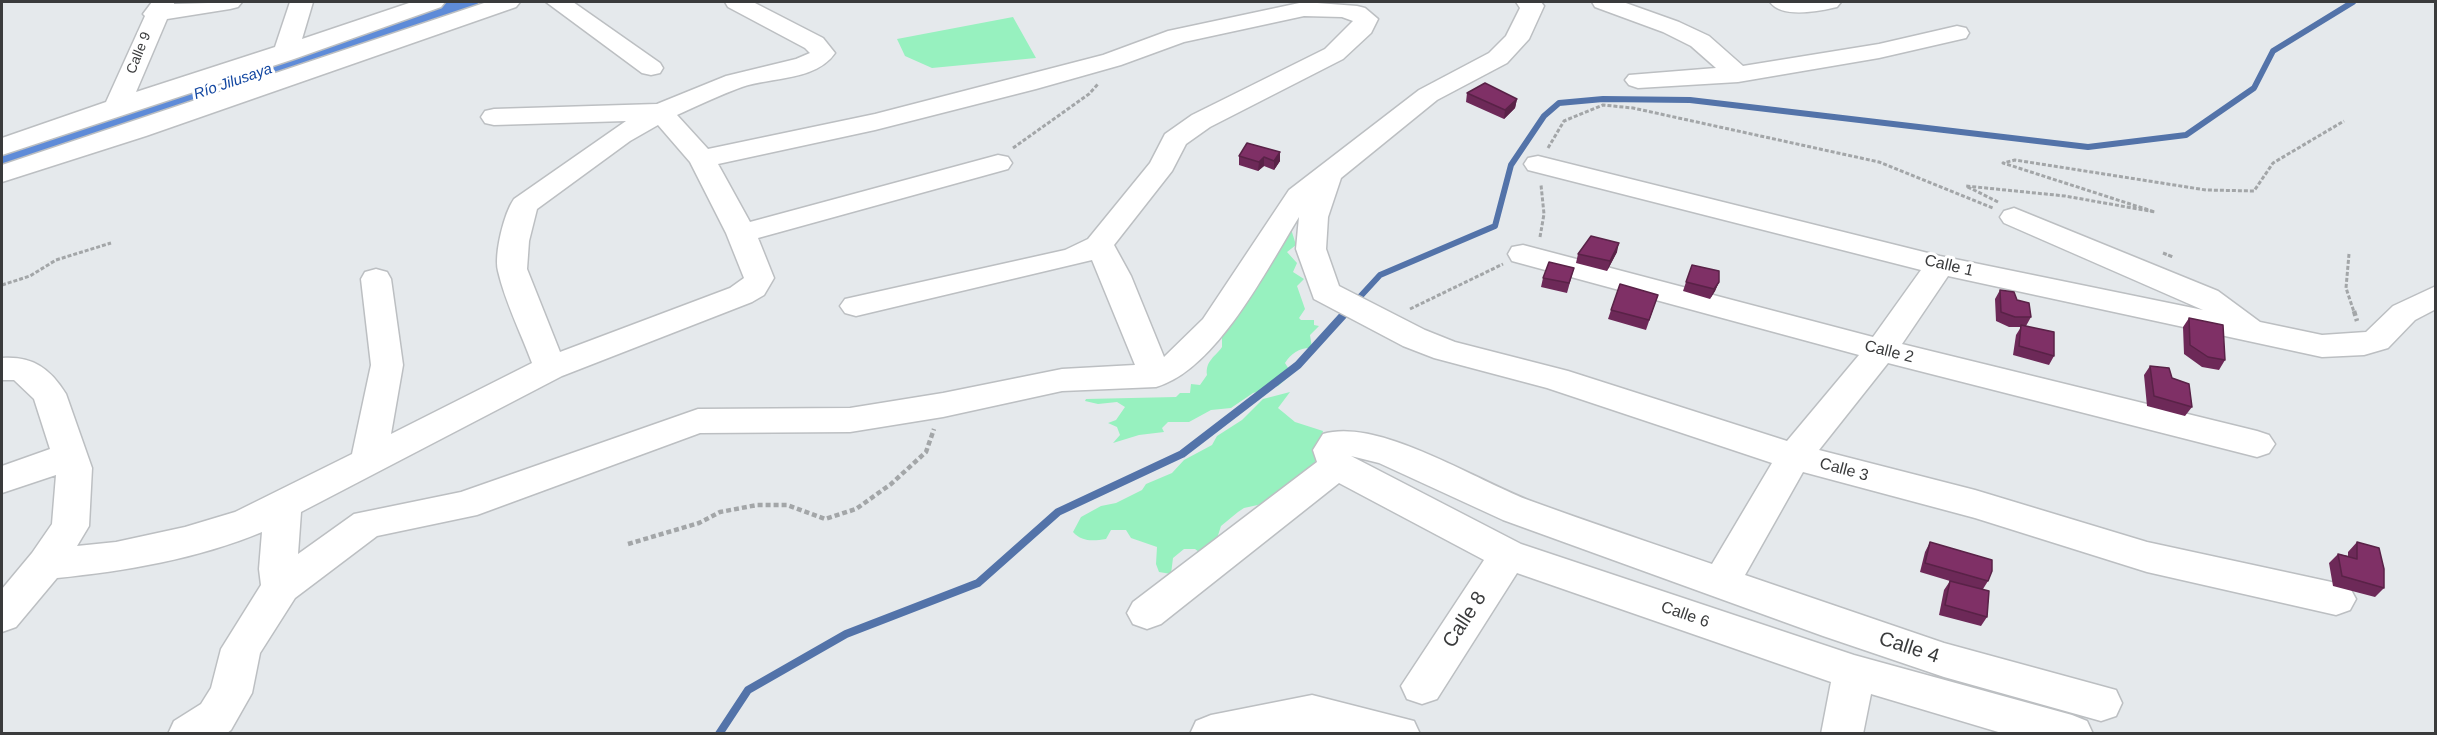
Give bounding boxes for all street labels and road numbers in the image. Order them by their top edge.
street label: Calle 9 [123,30,155,76]
street label: Calle 1 [1923,251,1975,281]
street label: Calle 2 [1863,337,1915,367]
street label: Calle 3 [1817,454,1871,486]
street label: Calle 8 [1438,587,1492,653]
street label: Calle 6 [1658,598,1712,632]
street label: Calle 4 [1876,627,1942,669]

